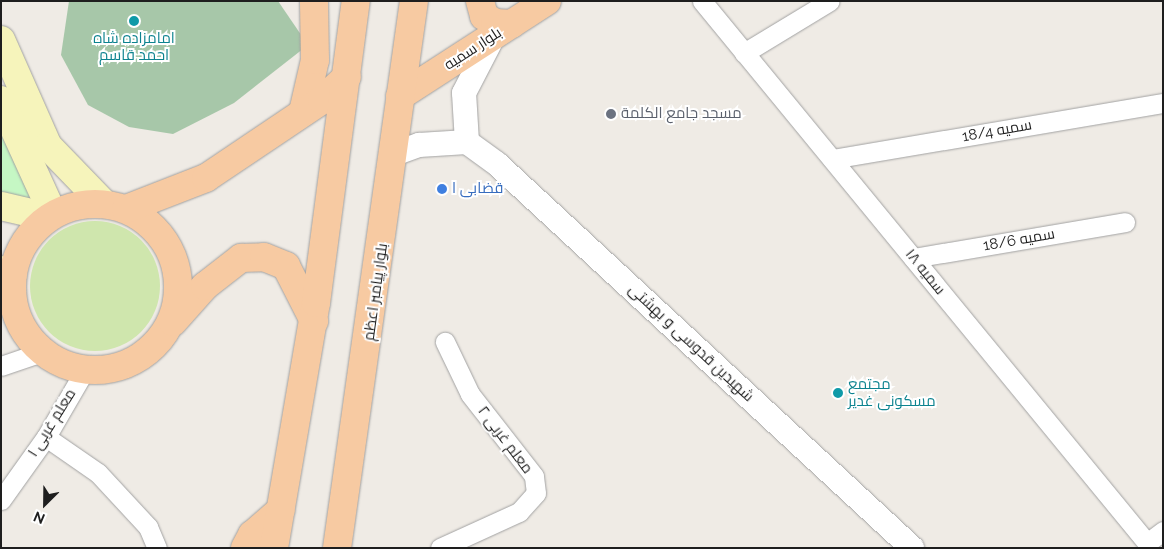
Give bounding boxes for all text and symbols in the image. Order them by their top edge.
marker: امامزاده شاه احمد قاسم [128,15,140,27]
street label: بلوار سمیه [441,24,505,74]
place label: امامزاده شاه احمد قاسم [93,29,175,64]
place label: مسجد جامع الکلمة [621,105,742,123]
marker: مسجد جامع الکلمة [605,108,617,120]
street label: سمیه 18/4 [961,116,1033,146]
place label: قضابی ا [452,180,503,198]
marker: قضابی ا [436,183,448,195]
street label: سمیه 18/6 [982,225,1056,255]
street label: بلوار پیامبر اعظم [360,242,392,342]
street label: سمیه ۱۸ [901,246,949,298]
street label: شهیدین قدوسی و بهشتی [625,280,757,406]
place label: مجتمع مسکونی غدیر [848,375,936,410]
street label: معلم غربی ۱ [24,386,80,460]
marker: مجتمع مسکونی غدیر [832,387,844,399]
street label: معلم غربی ۲ [474,403,536,477]
north arrow [20,479,70,529]
text: N [31,508,47,527]

